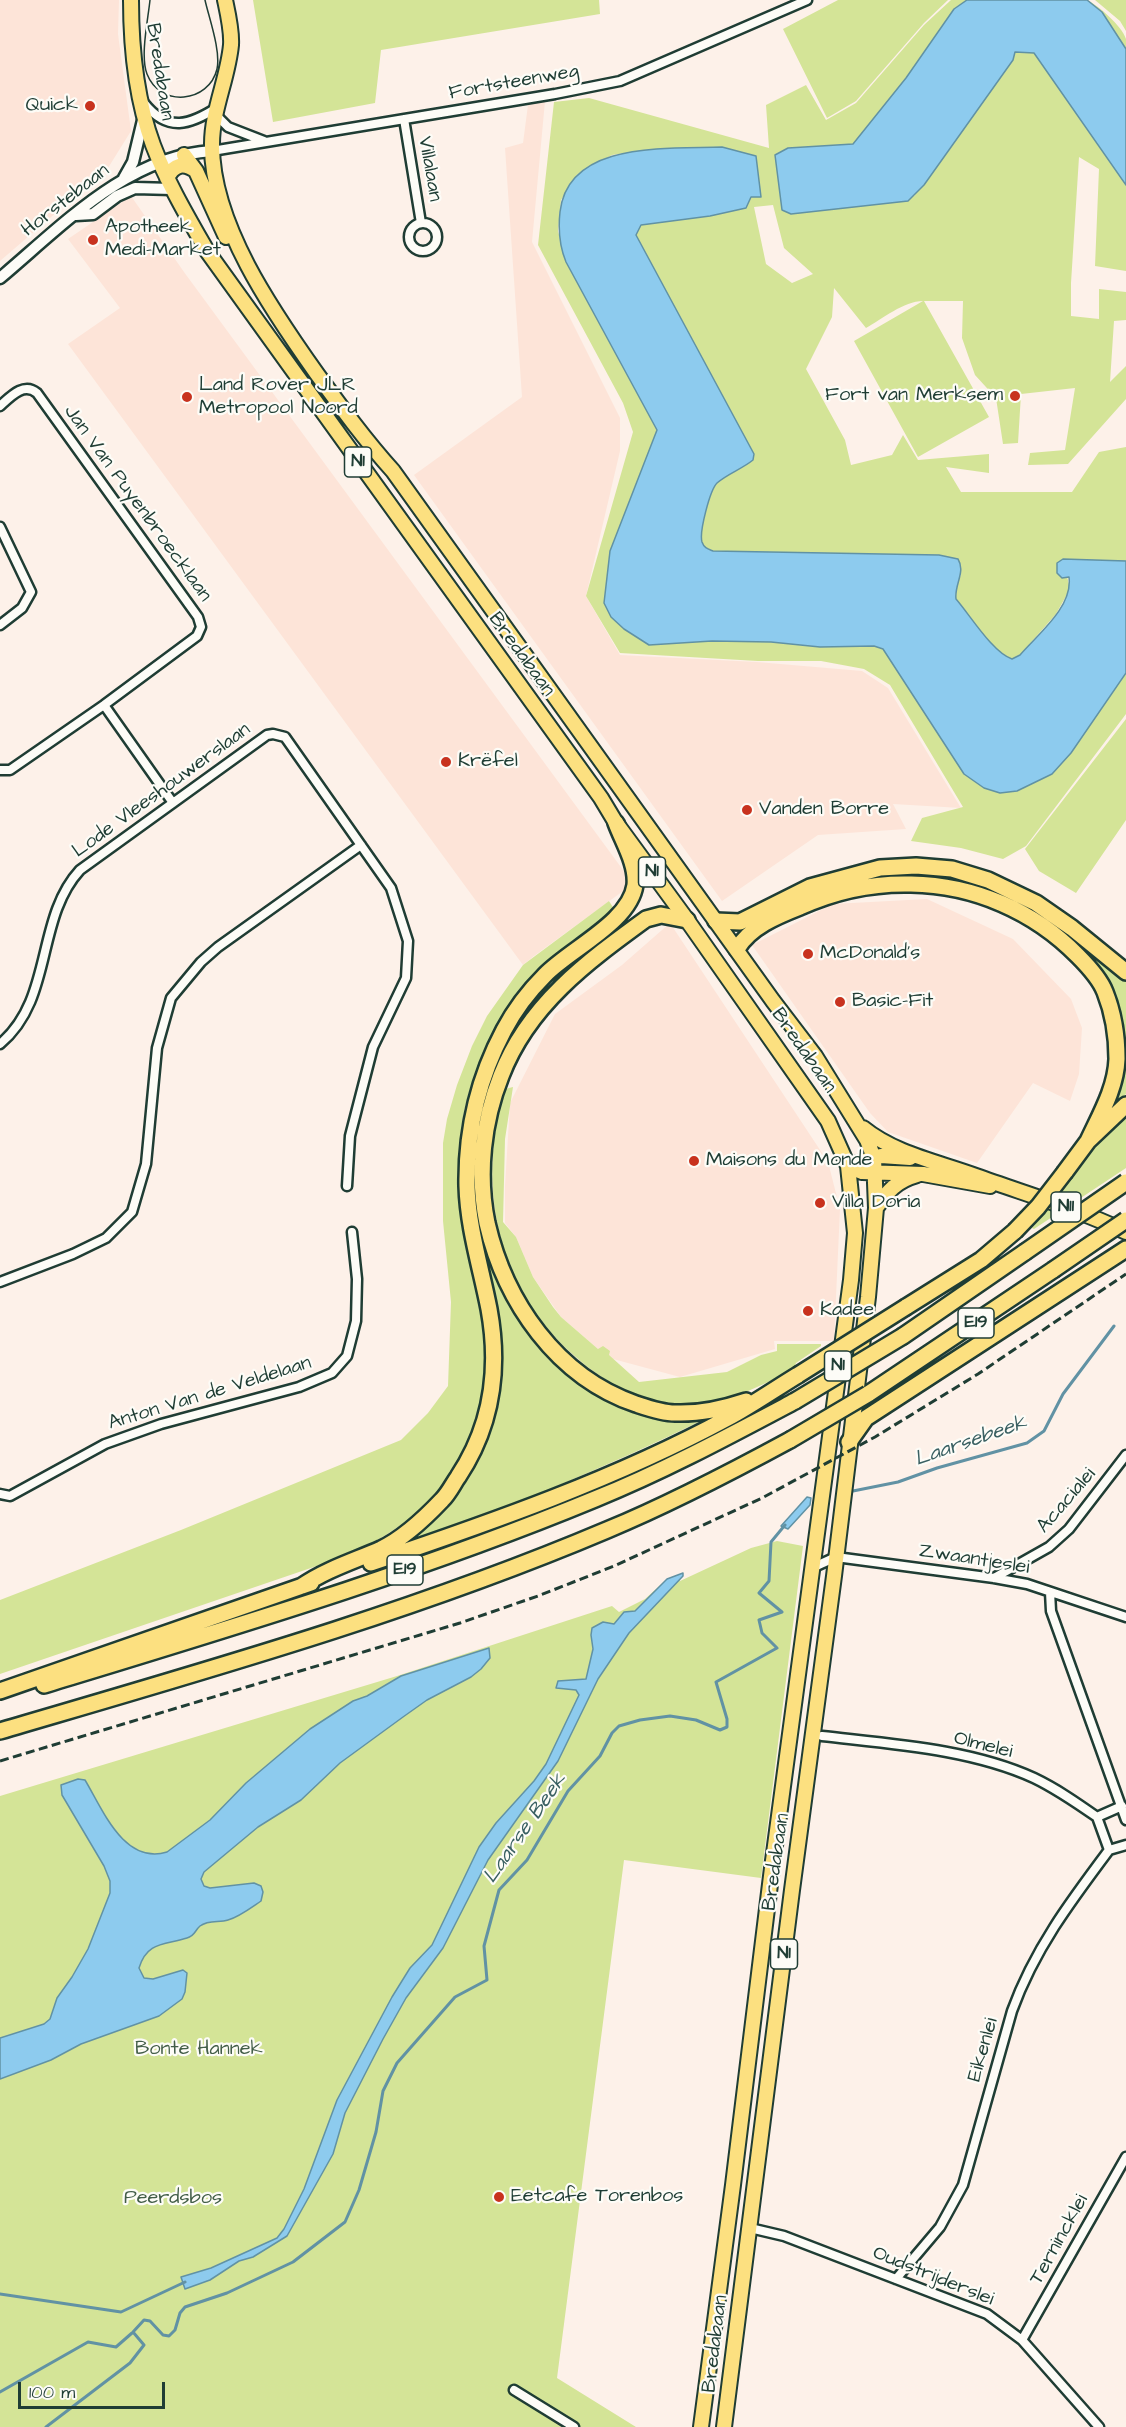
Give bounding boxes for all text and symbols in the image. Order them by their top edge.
street label: Bredabaan [139,22,179,122]
street label: Fortsteenweg [447,60,581,106]
place label: Quick [26,94,78,118]
marker: Quick [83,99,97,113]
street label: Villalaan [411,135,447,203]
street label: Horstebaan [17,159,115,243]
place label: Apotheek Medi-Market [105,216,221,263]
marker: Apotheek Medi-Market [86,233,100,247]
place label: Land Rover JLR Metropool Noord [199,374,358,421]
place label: Fort van Merksem [825,384,1003,408]
marker: Fort van Merksem [1008,389,1022,403]
marker: Land Rover JLR Metropool Noord [180,390,194,404]
street label: Jan Van Puyenbroecklaan [58,401,216,607]
road number: N1 [344,447,372,477]
street label: Bredabaan [482,608,560,702]
street label: Lode Vleeshouwerslaan [68,718,256,864]
place label: Krëfel [458,750,518,774]
marker: Krëfel [439,755,453,769]
place label: Vanden Borre [759,798,889,822]
marker: Vanden Borre [740,803,754,817]
road number: N1 [638,857,666,887]
place label: McDonald's [820,942,920,966]
marker: McDonald's [801,947,815,961]
place label: Basic-Fit [852,990,933,1014]
marker: Basic-Fit [833,995,847,1009]
street label: Bredabaan [765,1004,841,1098]
place label: Maisons du Monde [706,1149,872,1173]
marker: Maisons du Monde [687,1154,701,1168]
place label: Villa Doria [832,1191,920,1215]
road number: N11 [1051,1192,1081,1222]
marker: Villa Doria [813,1196,827,1210]
place label: Kadee [820,1299,874,1323]
marker: Kadee [801,1304,815,1318]
road number: E19 [958,1308,994,1338]
road number: N1 [824,1351,852,1381]
street label: Anton Van de Veldelaan [106,1352,314,1436]
water label: Laarsebeek [912,1411,1030,1473]
street label: Acacialei [1032,1464,1102,1538]
street label: Zwaantjeslei [917,1539,1031,1581]
road number: E19 [387,1555,423,1585]
street label: Olmelei [951,1727,1015,1765]
water label: Laarse Beek [479,1769,573,1889]
street label: Bredabaan [758,1812,796,1912]
road number: N1 [770,1939,798,1969]
street label: Eikenlei [964,2015,1004,2085]
park label: Bonte Hannek [135,2038,263,2062]
place label: Eetcafe Torenbos [511,2185,683,2209]
park label: Peerdsbos [124,2187,222,2211]
marker: Eetcafe Torenbos [492,2190,506,2204]
street label: Ternincklei [1025,2191,1095,2289]
street label: Oudstrijderslei [869,2242,997,2312]
street label: Bredabaan [698,2294,734,2394]
scale bar [21,2370,168,2408]
text: 100 m [29,2380,75,2405]

